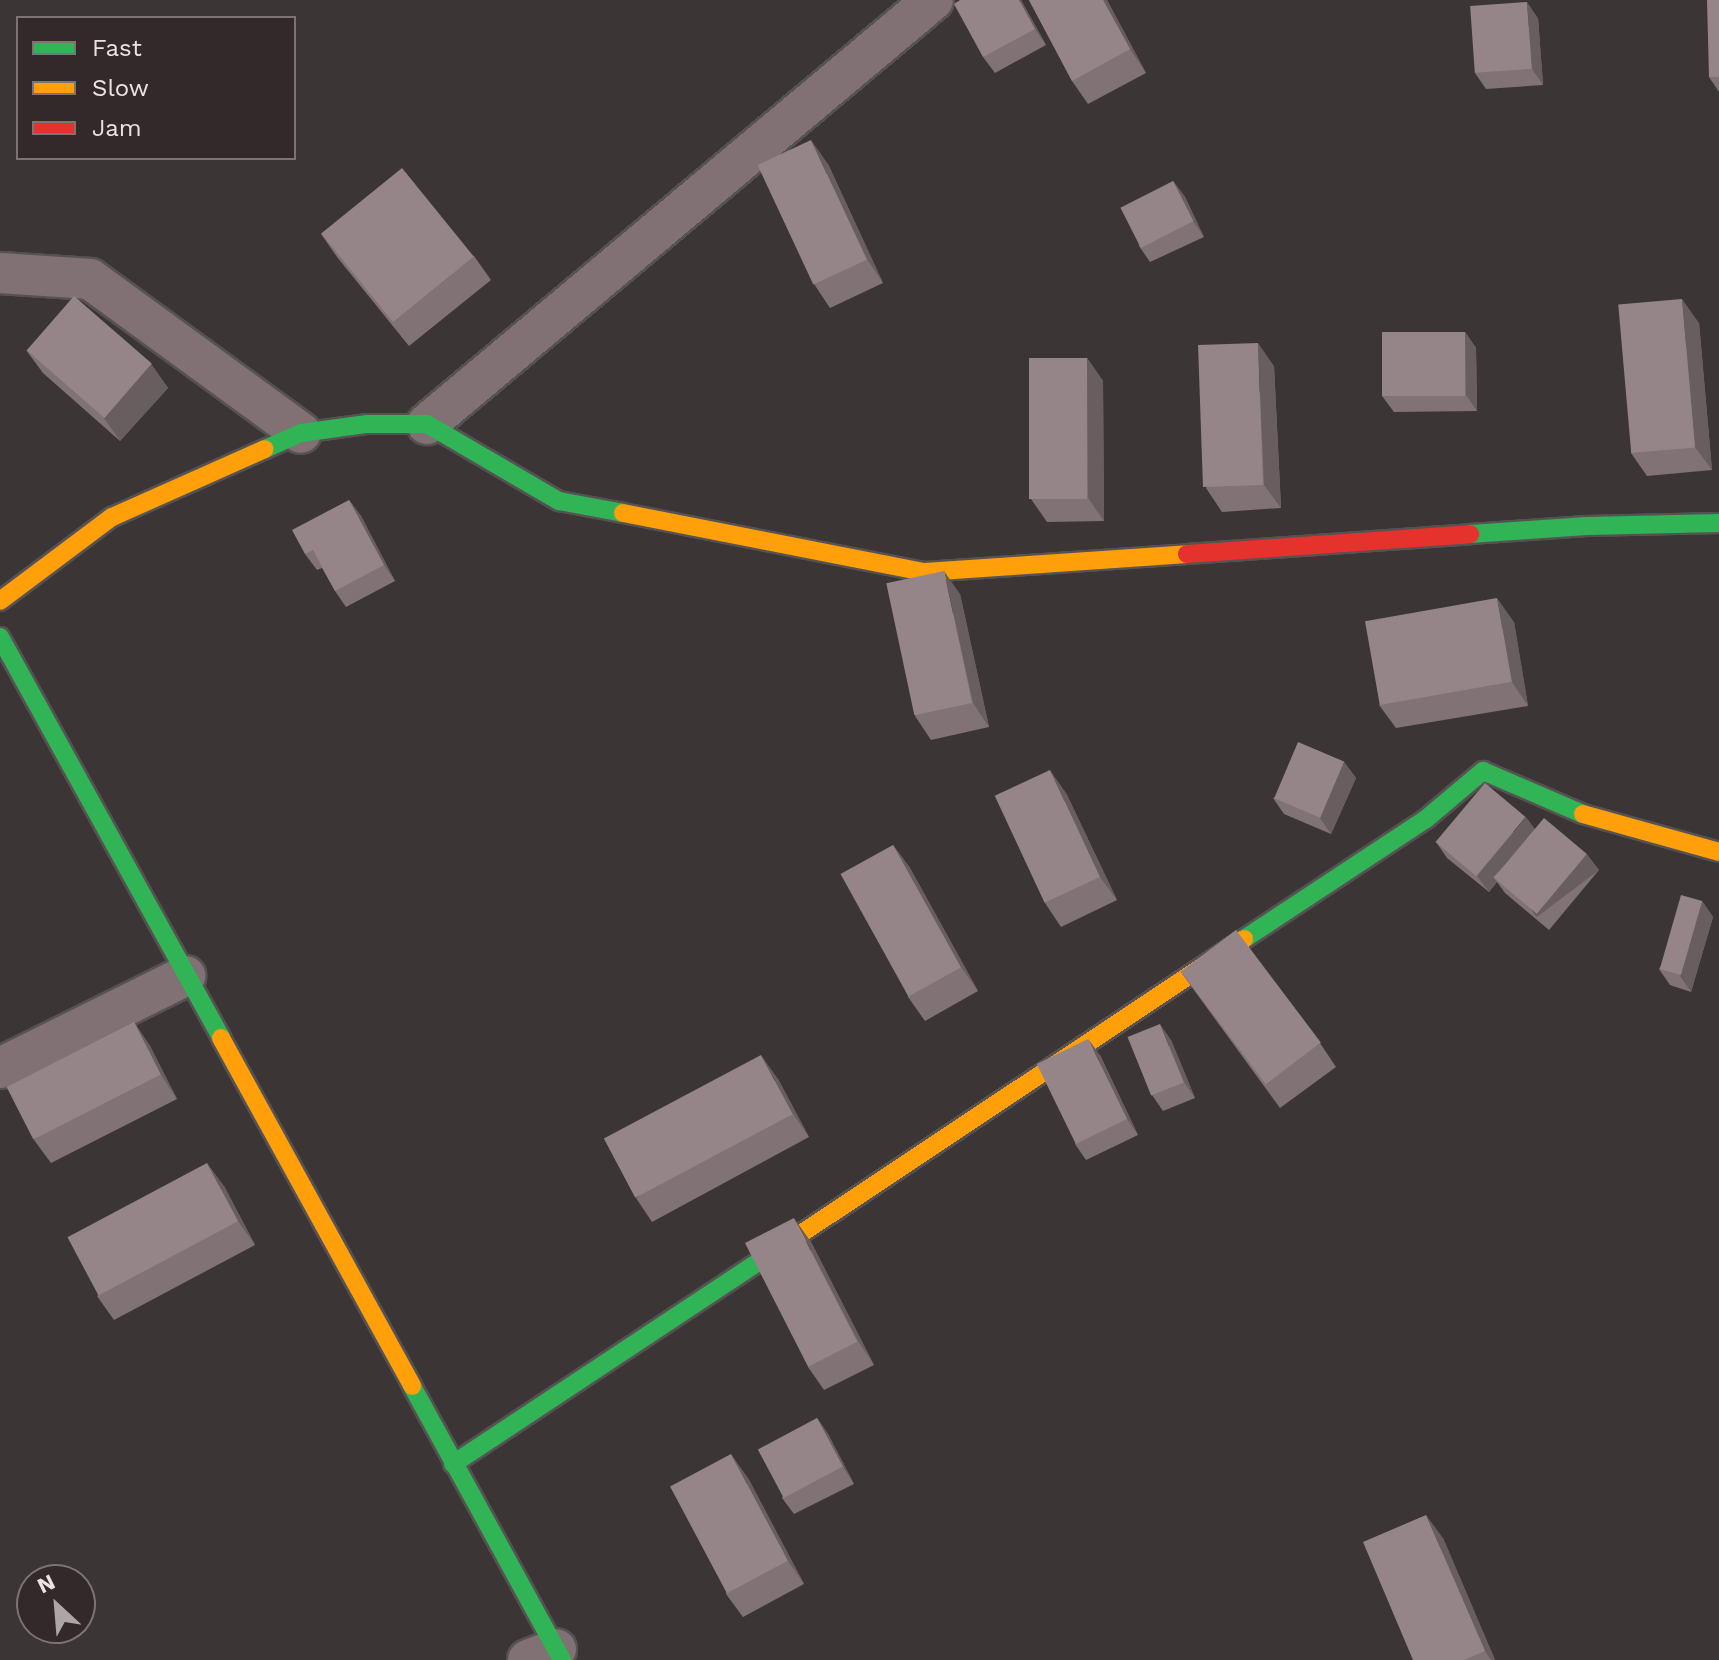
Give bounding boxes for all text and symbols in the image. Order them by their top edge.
legend [16,16,296,160]
text: Fast [92,34,142,62]
text: Slow [92,74,149,102]
text: Jam [92,114,142,142]
north arrow [16,1564,96,1644]
text: N [33,1569,59,1599]

